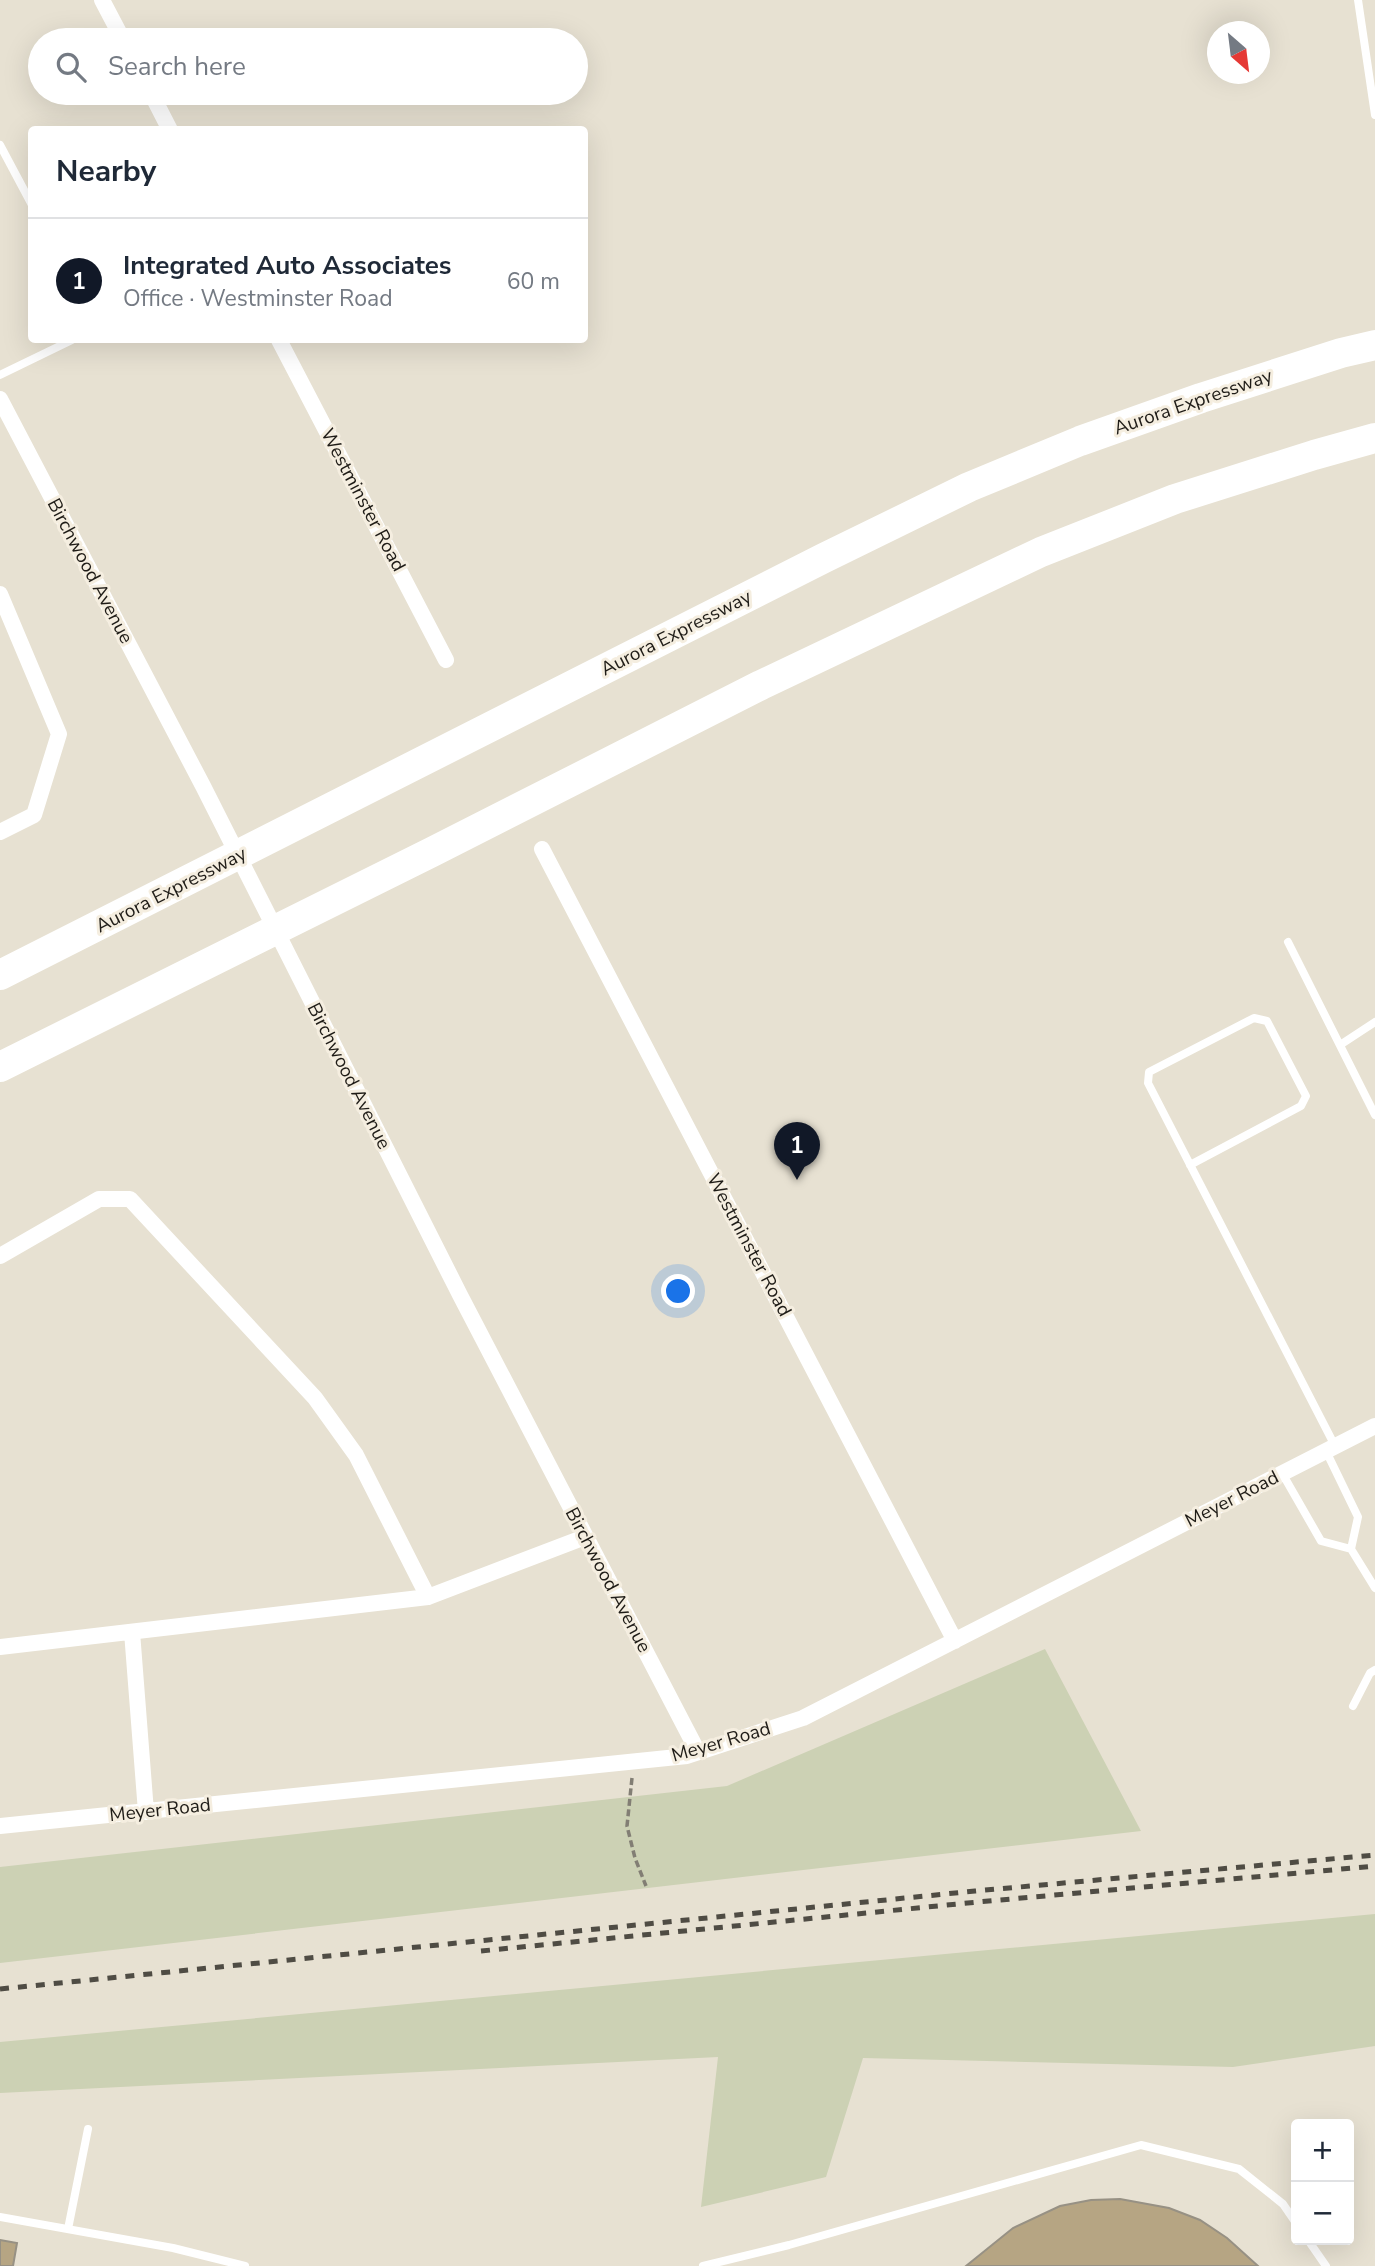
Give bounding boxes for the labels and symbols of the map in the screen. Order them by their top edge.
north arrow [1207,21,1270,84]
street label: Aurora Expressway [1110,363,1276,441]
street label: Westminster Road [314,424,412,576]
street label: Birchwood Avenue [41,494,139,648]
street label: Aurora Expressway [596,584,756,682]
street label: Aurora Expressway [91,841,251,939]
street label: Birchwood Avenue [301,998,397,1154]
pin: 1 [774,1122,820,1180]
street label: Westminster Road [700,1169,798,1321]
your location [661,1274,695,1308]
street label: Meyer Road [1181,1464,1283,1534]
street label: Birchwood Avenue [559,1503,657,1657]
street label: Meyer Road [668,1715,774,1769]
street label: Meyer Road [108,1792,212,1828]

